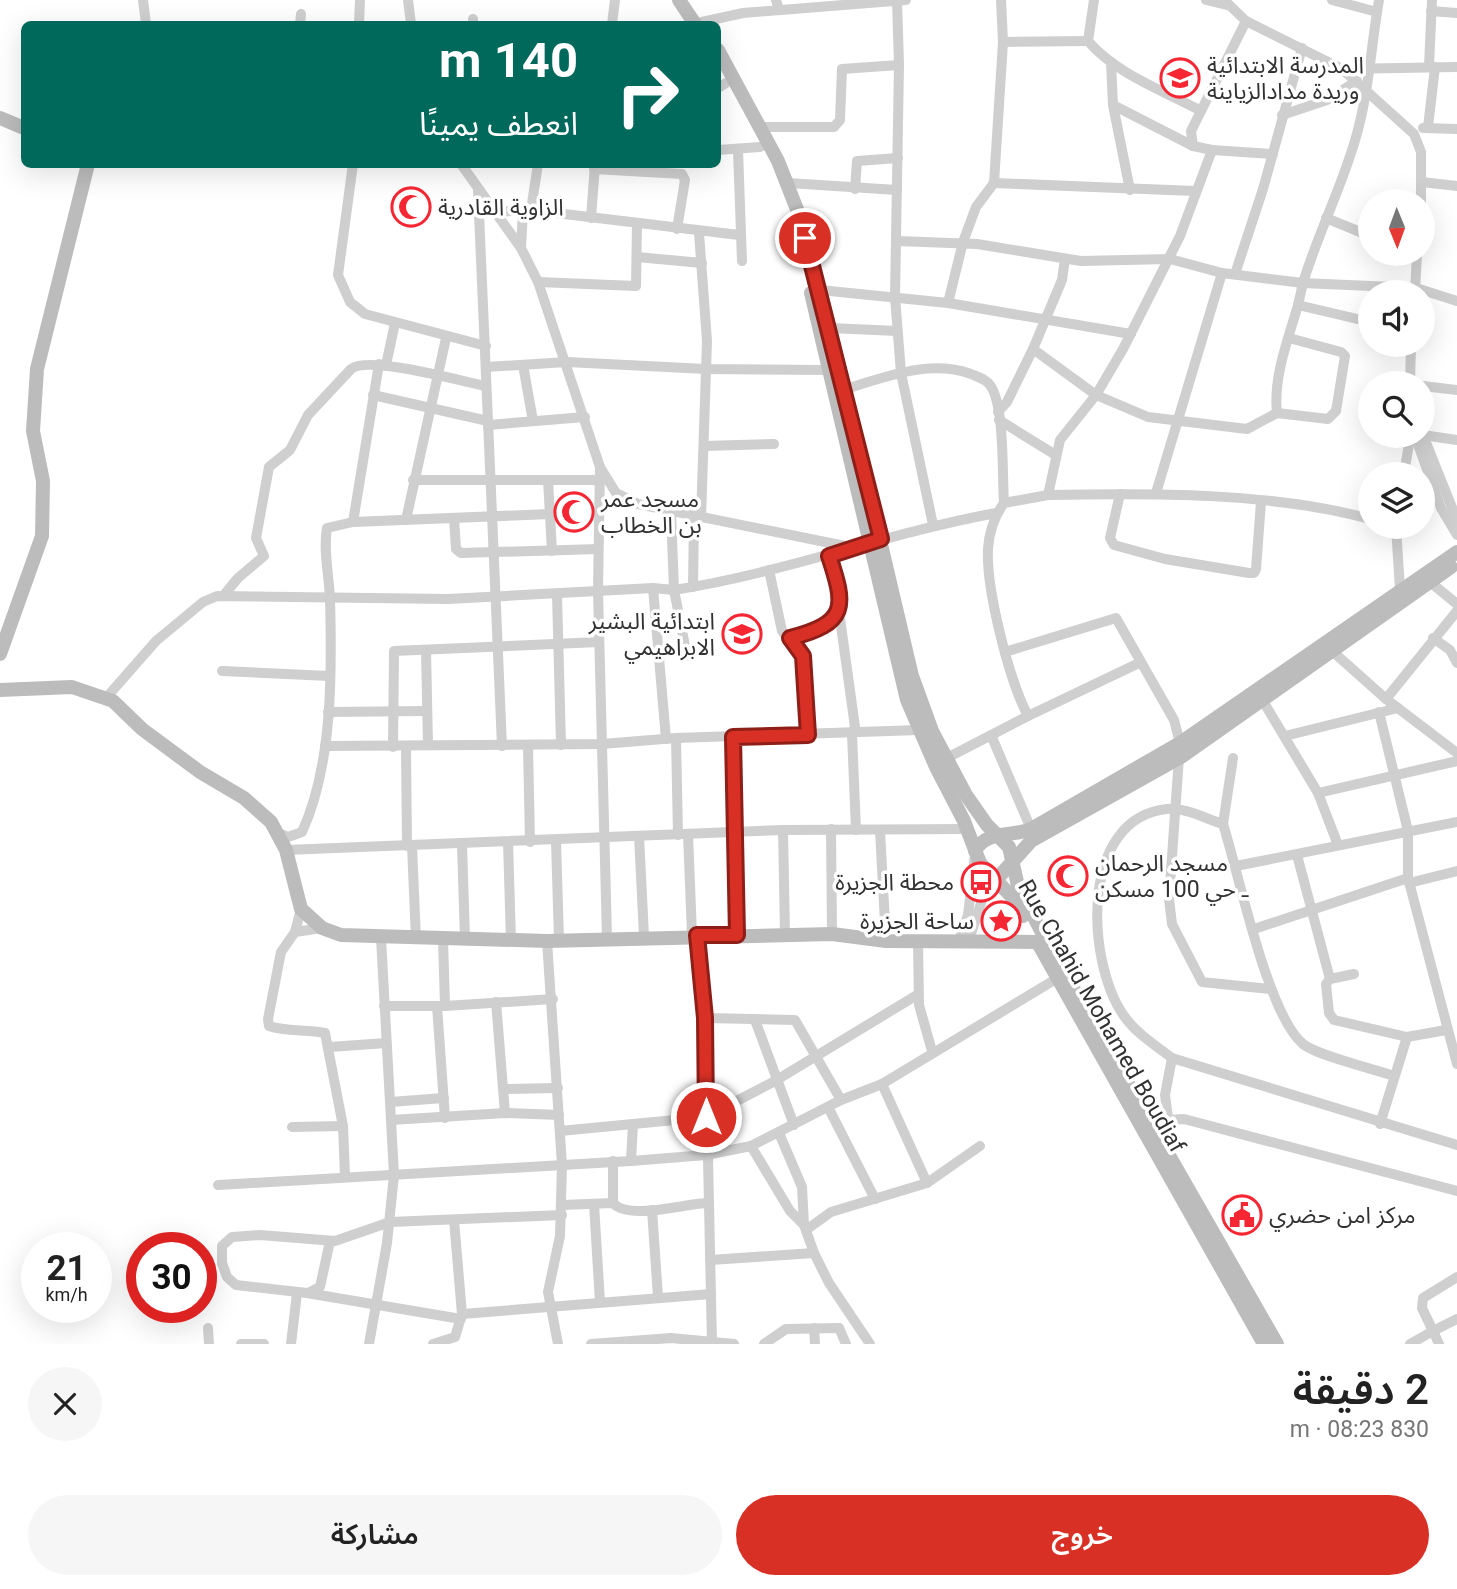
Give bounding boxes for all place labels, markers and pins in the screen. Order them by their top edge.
place label: المدرسة الابتدائية وريدة مدادالزياينة [1207,52,1364,105]
school or university icon: المدرسة الابتدائية وريدة مدادالزياينة [1159,57,1201,99]
mosque icon: الزاوية القادرية [390,186,432,228]
place label: الزاوية القادرية [438,194,564,221]
pin [775,208,835,268]
place label: مسجد عمر بن الخطاب [600,486,702,539]
mosque icon: مسجد عمر بن الخطاب [553,491,595,533]
place label: ابتدائية البشير الابراهيمي [588,608,715,664]
school or university icon: ابتدائية البشير الابراهيمي [721,613,763,655]
place label: مسجد الرحمان ـ حي 100 مسكن [1095,850,1249,906]
mosque icon: مسجد الرحمان ـ حي 100 مسكن [1047,855,1089,897]
bus stop icon: محطة الجزيرة [960,861,1002,903]
place label: محطة الجزيرة [835,869,954,896]
place icon: ساحة الجزيرة [980,900,1022,942]
place label: ساحة الجزيرة [860,908,974,935]
public building icon: مركز امن حضري [1221,1194,1263,1236]
place label: مركز امن حضري [1269,1202,1416,1232]

